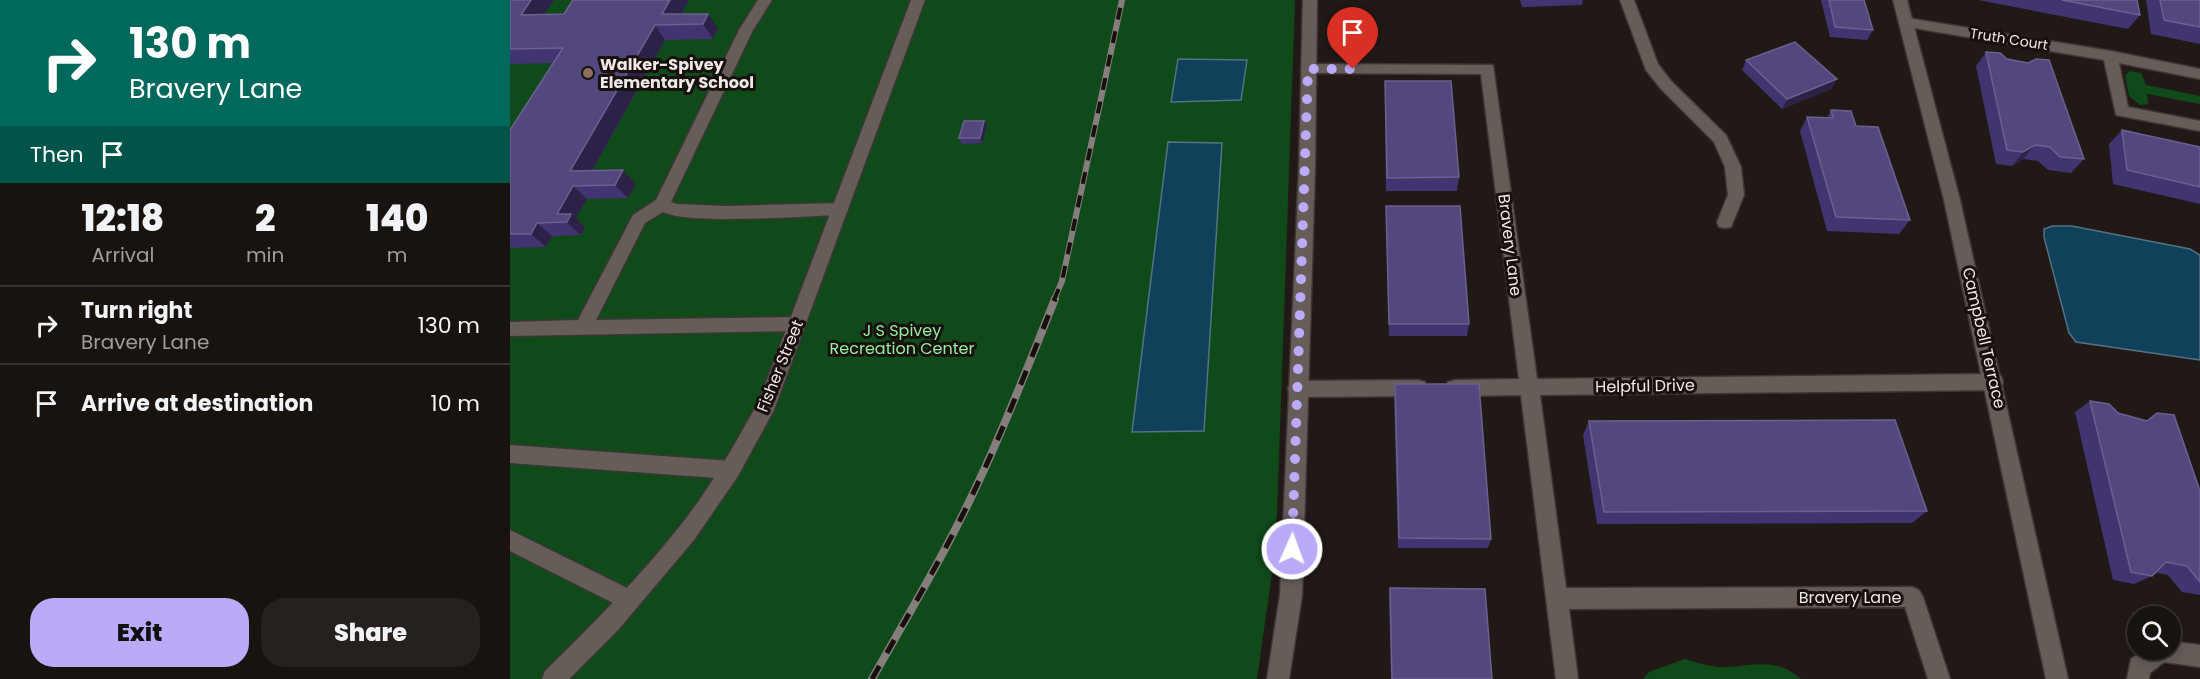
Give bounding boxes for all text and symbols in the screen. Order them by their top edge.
pin [1327,7,1378,69]
text: 130 m [129,14,251,73]
icon: arrive [1336,16,1369,49]
street label: Truth Court [1969,23,2049,55]
icon: right [30,24,108,102]
place label: Walker-Spivey Elementary School [600,53,754,94]
marker: Walker-Spivey Elementary School [581,66,595,80]
text: Bravery Lane [129,70,302,107]
icon: arrive [96,138,129,171]
text: Then [30,139,84,170]
text: 12:18 [82,193,164,244]
text: 2 [255,193,275,244]
text: 140 [366,193,428,244]
street label: Bravery Lane [1492,193,1528,297]
text: Arrival [91,241,154,269]
text: min [246,241,284,269]
text: m [387,241,407,269]
street label: Campbell Terrace [1957,265,2011,411]
text: Turn right [81,295,192,326]
icon: right [30,309,63,342]
text: 130 m [418,310,480,341]
street label: Fisher Street [751,316,809,416]
park label: J S Spivey Recreation Center [830,319,974,360]
text: Bravery Lane [81,328,209,356]
street label: Helpful Drive [1595,374,1695,398]
icon: arrive [30,387,63,420]
text: Arrive at destination [81,388,313,419]
text: 10 m [431,388,480,419]
position arrow [1260,517,1324,581]
street label: Bravery Lane [1799,586,1901,609]
button: Exit [30,598,249,667]
button: Share [261,598,480,667]
map controls [2127,606,2181,660]
button: search [2127,606,2181,660]

